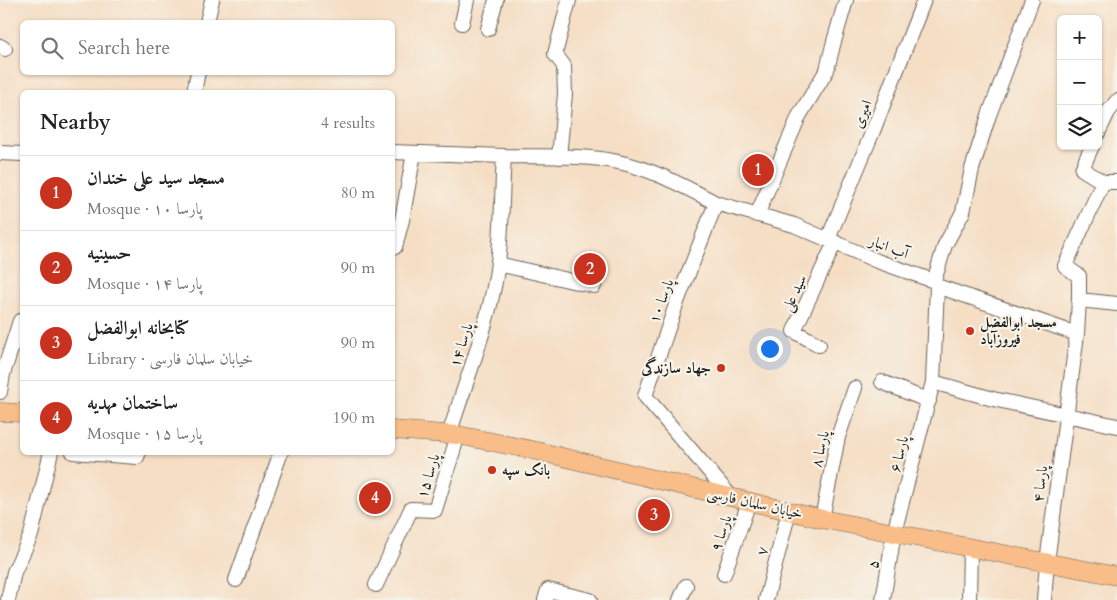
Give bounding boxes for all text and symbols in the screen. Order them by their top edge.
map controls [1057,15,1102,150]
button: + [1057,15,1102,60]
search box [20,20,395,75]
icon: search [38,34,66,62]
text: Search here [78,35,170,61]
button: − [1057,60,1102,105]
street label: امیری [848,97,876,131]
button: layers [1057,105,1102,150]
text: Nearby [40,108,111,137]
text: 4 results [321,112,375,134]
pin: 1 [742,151,774,189]
text: مسجد سید علی خندان [87,165,225,191]
text: 1 [52,182,60,204]
text: 80 m [341,182,375,204]
text: Mosque · پارسا ۱۰ [87,198,202,220]
street label: آب انبار [865,230,913,264]
text: حسینیه [87,240,131,266]
pin: 2 [574,250,606,288]
text: 2 [52,257,60,279]
text: 90 m [341,257,375,279]
street label: سید علی [777,271,812,315]
text: Mosque · پارسا ۱۴ [87,273,202,295]
street label: پارسا ۱۰ [644,275,680,326]
place label: مسجد ابوالفضل فیروزآباد [980,312,1057,349]
text: کتابخانه ابوالفضل [87,315,189,341]
street label: پارسا ۱۴ [444,319,479,370]
marker: مسجد ابوالفضل فیروزآباد [964,325,976,337]
text: 3 [52,332,60,354]
text: 90 m [341,332,375,354]
your location [757,336,783,362]
text: Library · خیابان سلمان فارسی [87,348,253,370]
place label: جهاد سازندگی [641,356,711,378]
marker: جهاد سازندگی [715,362,727,374]
text: ساختمان مهدیه [87,390,178,416]
text: 4 [52,407,60,429]
text: 190 m [333,407,375,429]
text: Mosque · پارسا ۱۵ [87,423,202,445]
street label: پارسا ۸ [806,428,835,470]
street label: پارسا ۶ [885,433,914,475]
street label: پارسا ۱۵ [412,450,446,501]
place label: بانک سپه [502,460,550,480]
street label: پارسا ۴ [1028,463,1053,504]
marker: بانک سپه [486,464,498,476]
pin: 4 [359,479,391,517]
street label: خیابان سلمان فارسی [705,482,805,525]
pin: 3 [638,496,670,534]
street label: پارسا ۹ [706,511,738,554]
street label: ۷ [751,544,773,558]
street label: ۵ [862,558,884,570]

